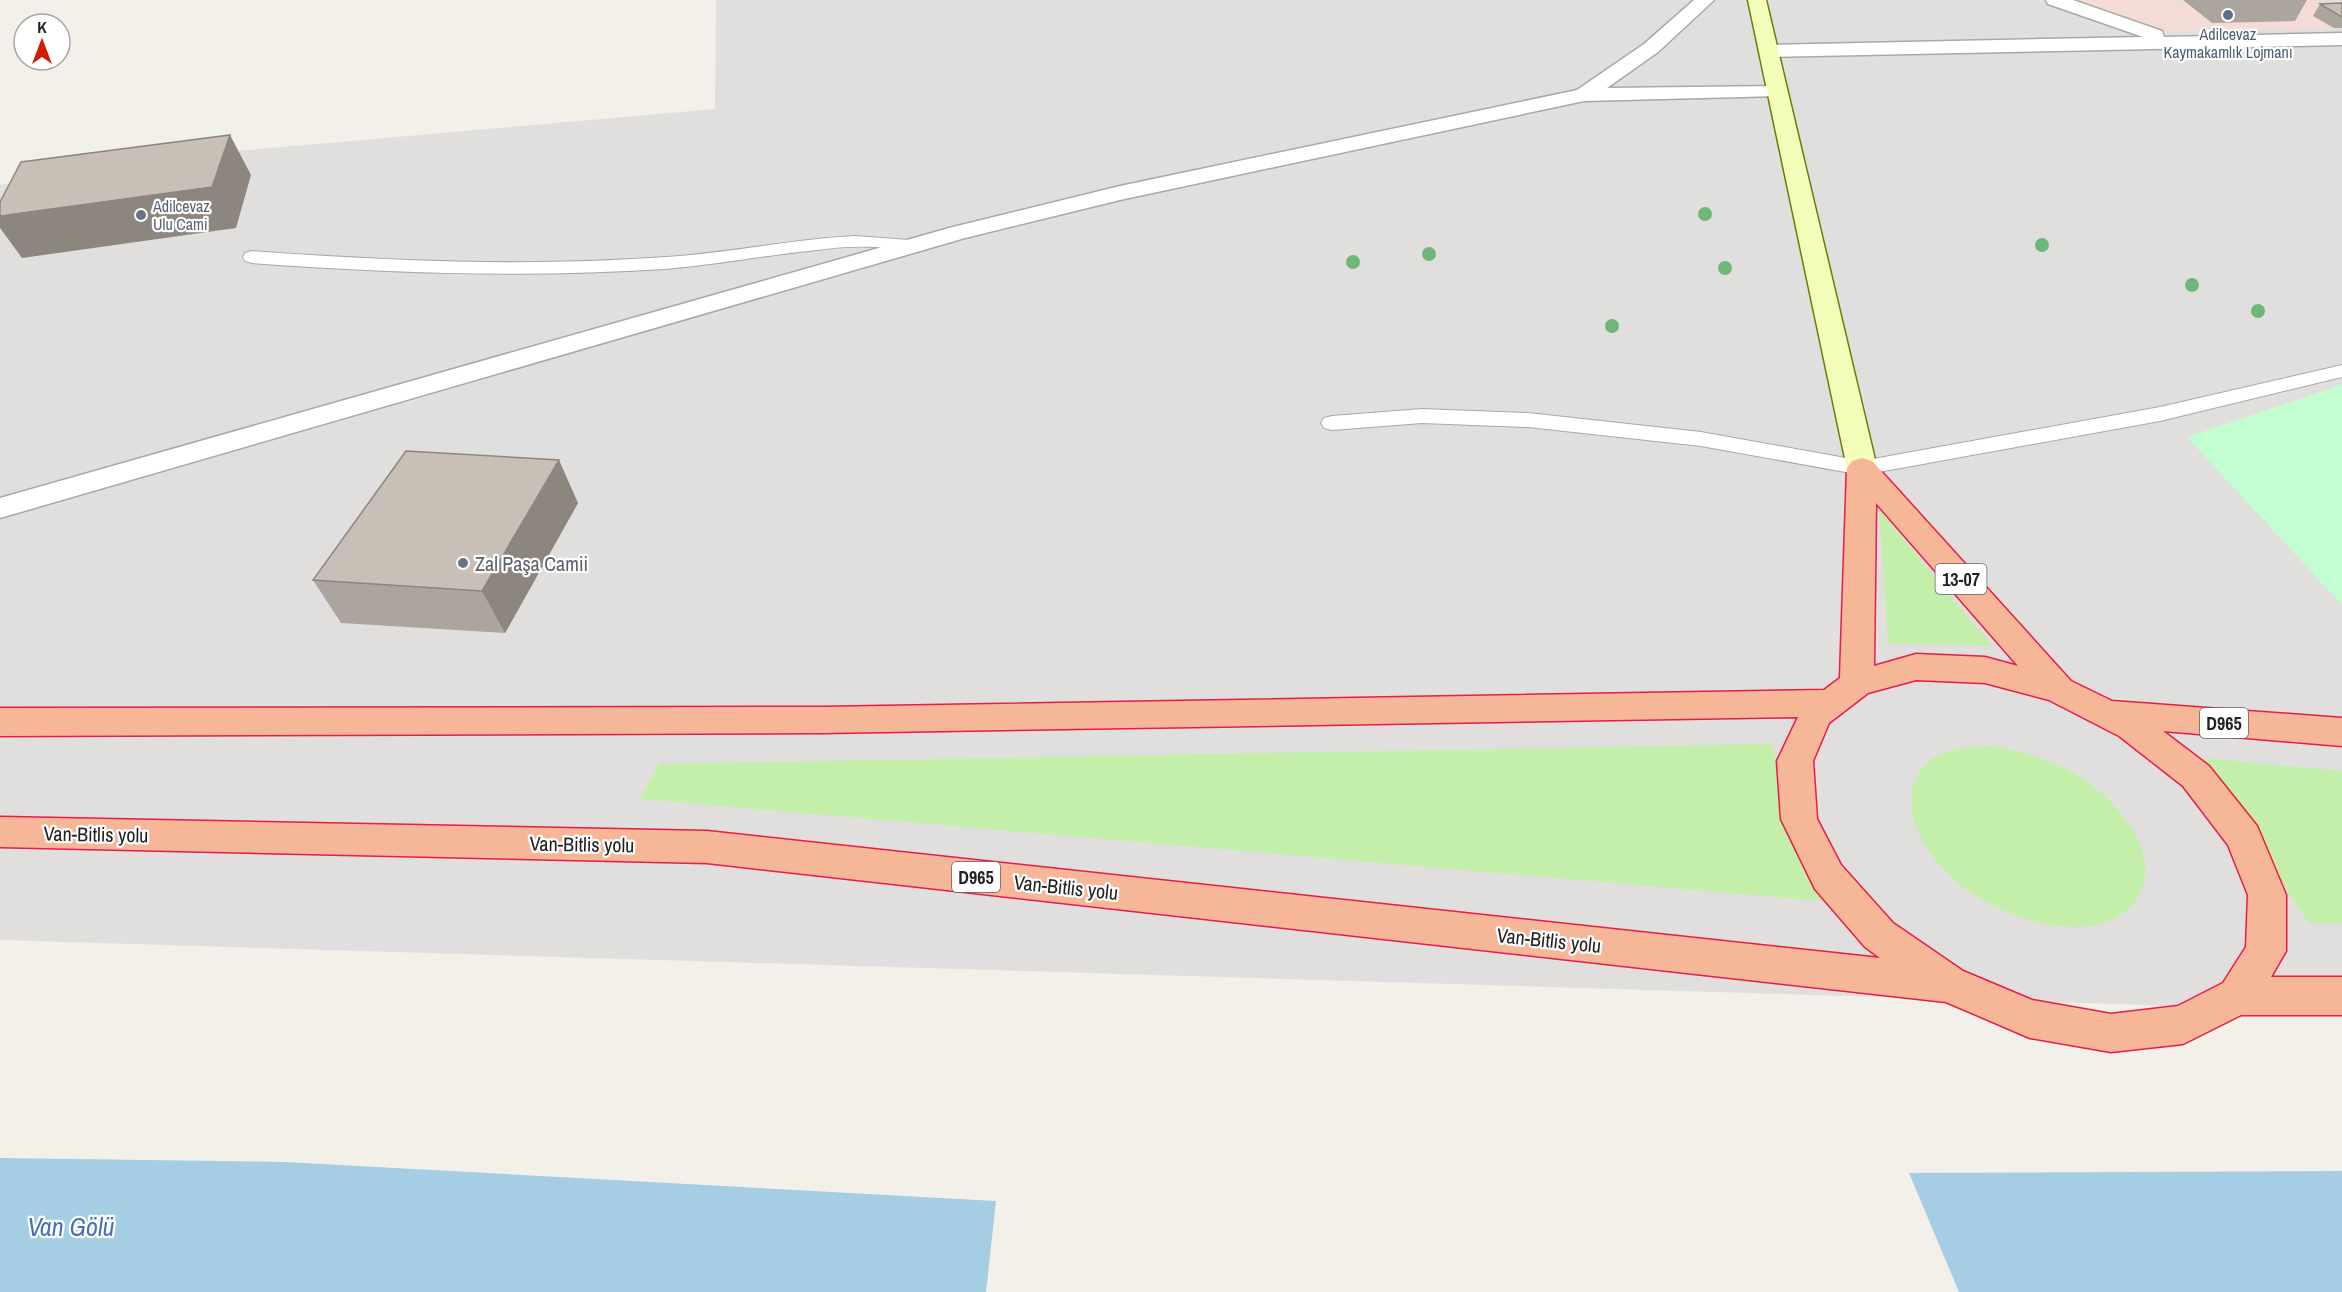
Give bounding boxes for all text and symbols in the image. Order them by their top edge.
marker: Adilcevaz Kaymakamlık Lojmanı [2221,8,2235,22]
north arrow [12,12,72,72]
text: K [37,16,47,38]
place label: Adilcevaz Kaymakamlık Lojmanı [2163,23,2293,63]
place label: Adilcevaz Ulu Cami [152,195,210,235]
marker: Adilcevaz Ulu Cami [134,208,148,222]
place label: Zal Paşa Camii [475,550,588,577]
marker: Zal Paşa Camii [456,556,470,570]
road number: 13-07 [1936,564,1986,594]
road number: D965 [2200,708,2248,738]
street label: Van-Bitlis yolu [43,820,149,848]
street label: Van-Bitlis yolu [529,830,635,858]
road number: D965 [952,862,1000,892]
street label: Van-Bitlis yolu [1013,868,1119,906]
street label: Van-Bitlis yolu [1496,921,1602,959]
water label: Van Gölü [28,1209,115,1244]

